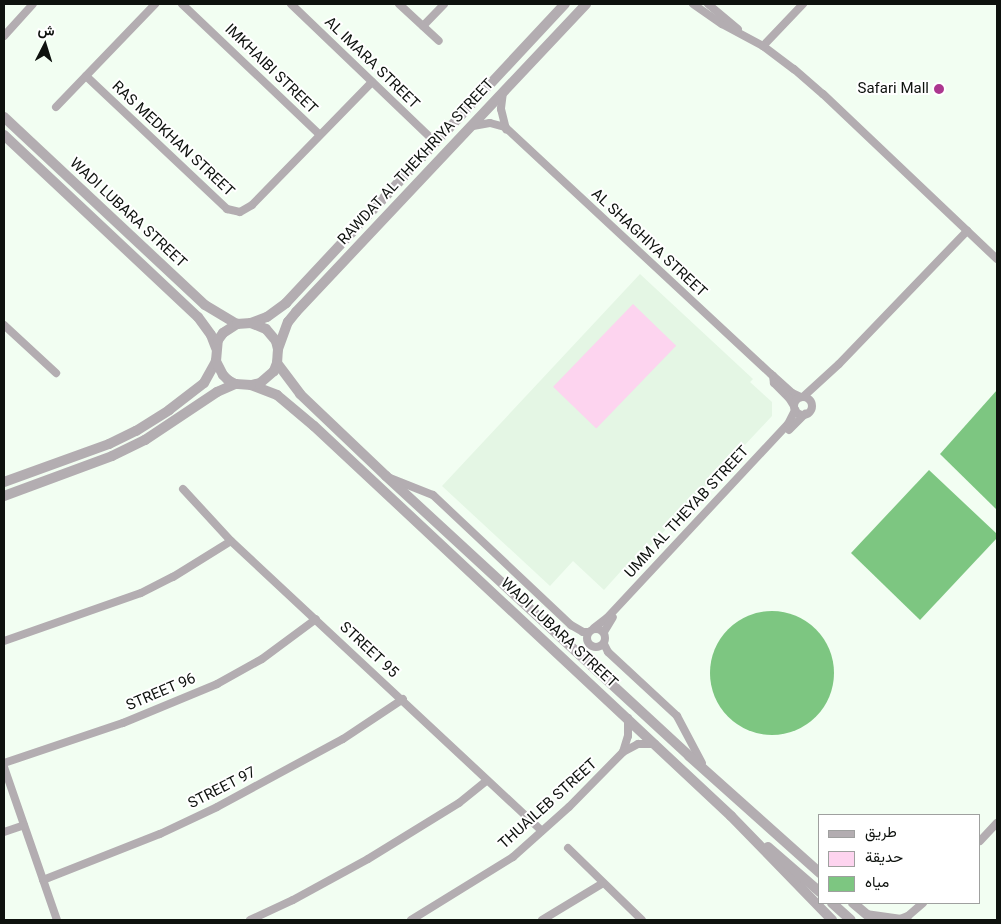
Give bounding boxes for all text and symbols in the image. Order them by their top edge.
street label: AL IMARA STREET [321,13,423,113]
north arrow [20,20,70,70]
street label: IMKHAIBI STREET [221,20,321,118]
text: ش [37,21,55,39]
street label: RAWDAT AL THEKHRIYA STREET [334,75,498,249]
street label: RAS MEDKHAN STREET [108,78,238,200]
place label: Safari Mall [858,80,929,98]
marker: Safari Mall [933,83,945,95]
street label: WADI LUBARA STREET [66,154,190,272]
street label: AL SHAGHIYA STREET [588,185,710,301]
street label: UMM AL THEYAB STREET [621,442,753,582]
street label: WADI LUBARA STREET [497,574,621,692]
street label: STREET 95 [336,618,402,682]
street label: STREET 96 [124,669,198,715]
street label: THUAILEB STREET [495,755,601,853]
street label: STREET 97 [185,763,259,813]
legend [818,814,981,904]
text: طريق [865,823,897,841]
text: حديقة [865,848,903,866]
text: مياه [865,873,889,891]

